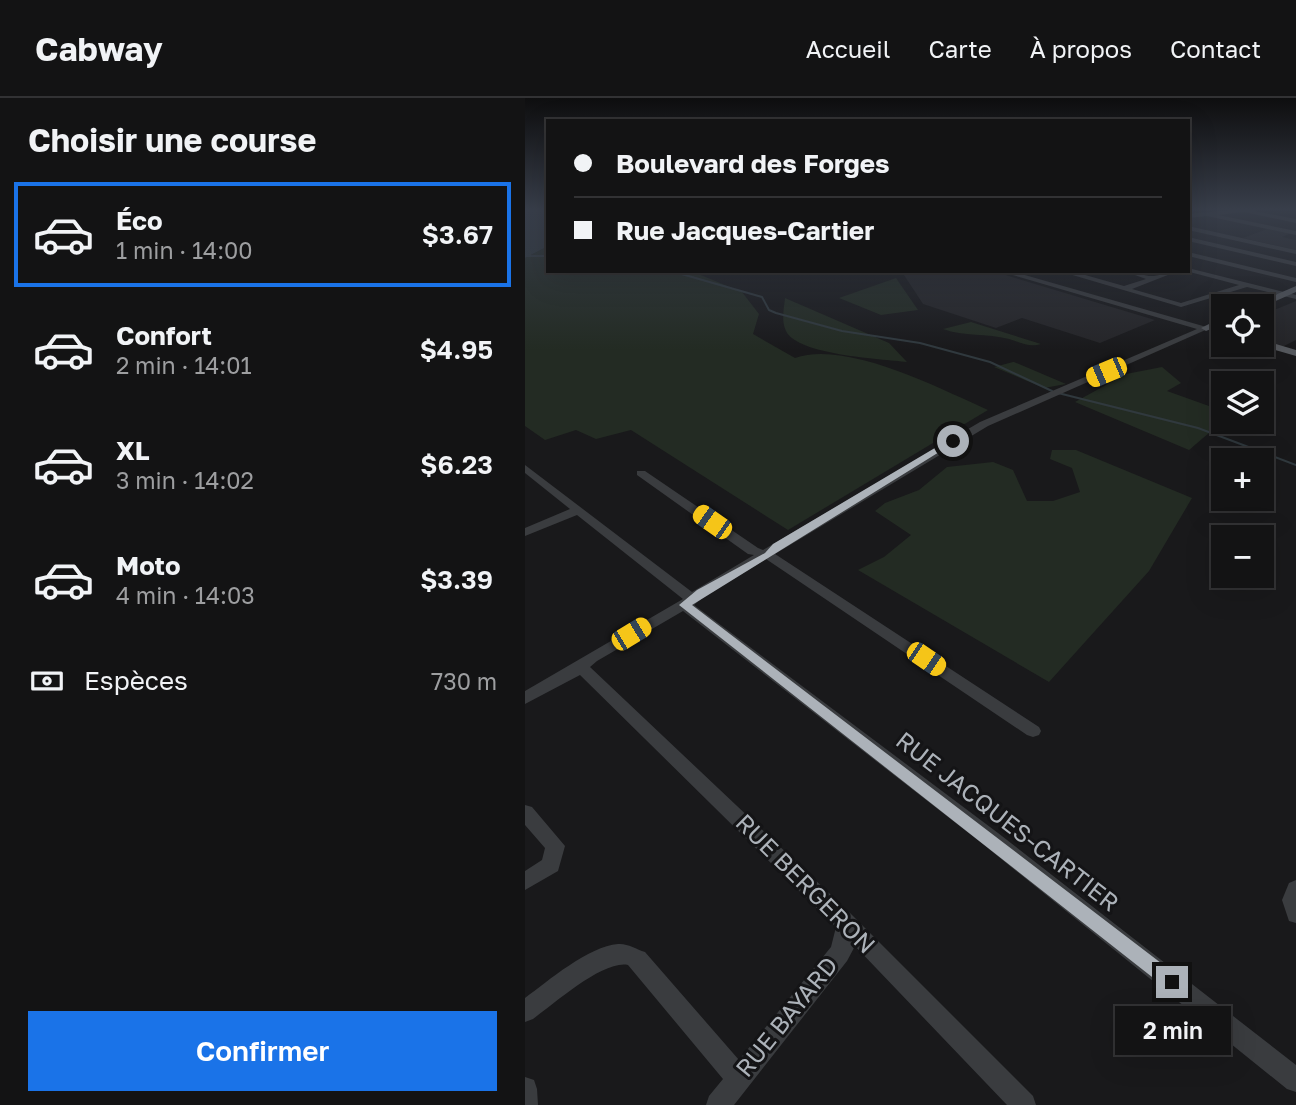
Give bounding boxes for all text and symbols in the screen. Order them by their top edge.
text: Cabway [35,29,163,68]
text: Accueil [806,34,890,63]
text: Carte [928,34,992,63]
text: À propos [1030,34,1132,63]
text: Contact [1170,34,1261,63]
text: Choisir une course [28,121,316,159]
text: Boulevard des Forges [616,148,890,179]
icon: car [32,203,95,266]
text: Éco [116,205,163,236]
text: Rue Jacques-Cartier [616,215,874,246]
text: $3.67 [422,219,493,250]
text: 1 min · 14:00 [116,236,253,264]
map controls [1211,294,1274,588]
button: locate [1211,294,1274,357]
icon: car [32,318,95,381]
text: Confort [116,320,212,351]
text: $4.95 [420,334,493,365]
text: 2 min · 14:01 [116,351,252,379]
car [1083,354,1130,390]
button: layers [1211,371,1274,434]
route start [937,425,969,457]
icon: car [32,433,95,496]
text: XL [116,435,150,466]
button: + [1211,448,1274,511]
text: $6.23 [420,449,493,480]
text: 3 min · 14:02 [116,466,254,494]
car [689,501,736,543]
button: − [1211,525,1274,588]
icon: car [32,548,95,611]
text: Moto [116,550,181,581]
text: $3.39 [420,564,493,595]
text: 4 min · 14:03 [116,581,255,609]
car [608,614,655,654]
car [903,639,950,679]
icon: cash [28,662,66,700]
text: Espèces [84,665,188,696]
text: 730 m [431,667,497,695]
street label: RUE JACQUES-CARTIER [891,725,1125,917]
street label: RUE BERGERON [730,807,882,959]
street label: RUE BAYARD [729,950,843,1082]
route end [1156,966,1188,998]
callout: 2 min [1114,1006,1230,1056]
button: Confirmer [28,1011,497,1091]
text: 2 min [1143,1016,1203,1044]

